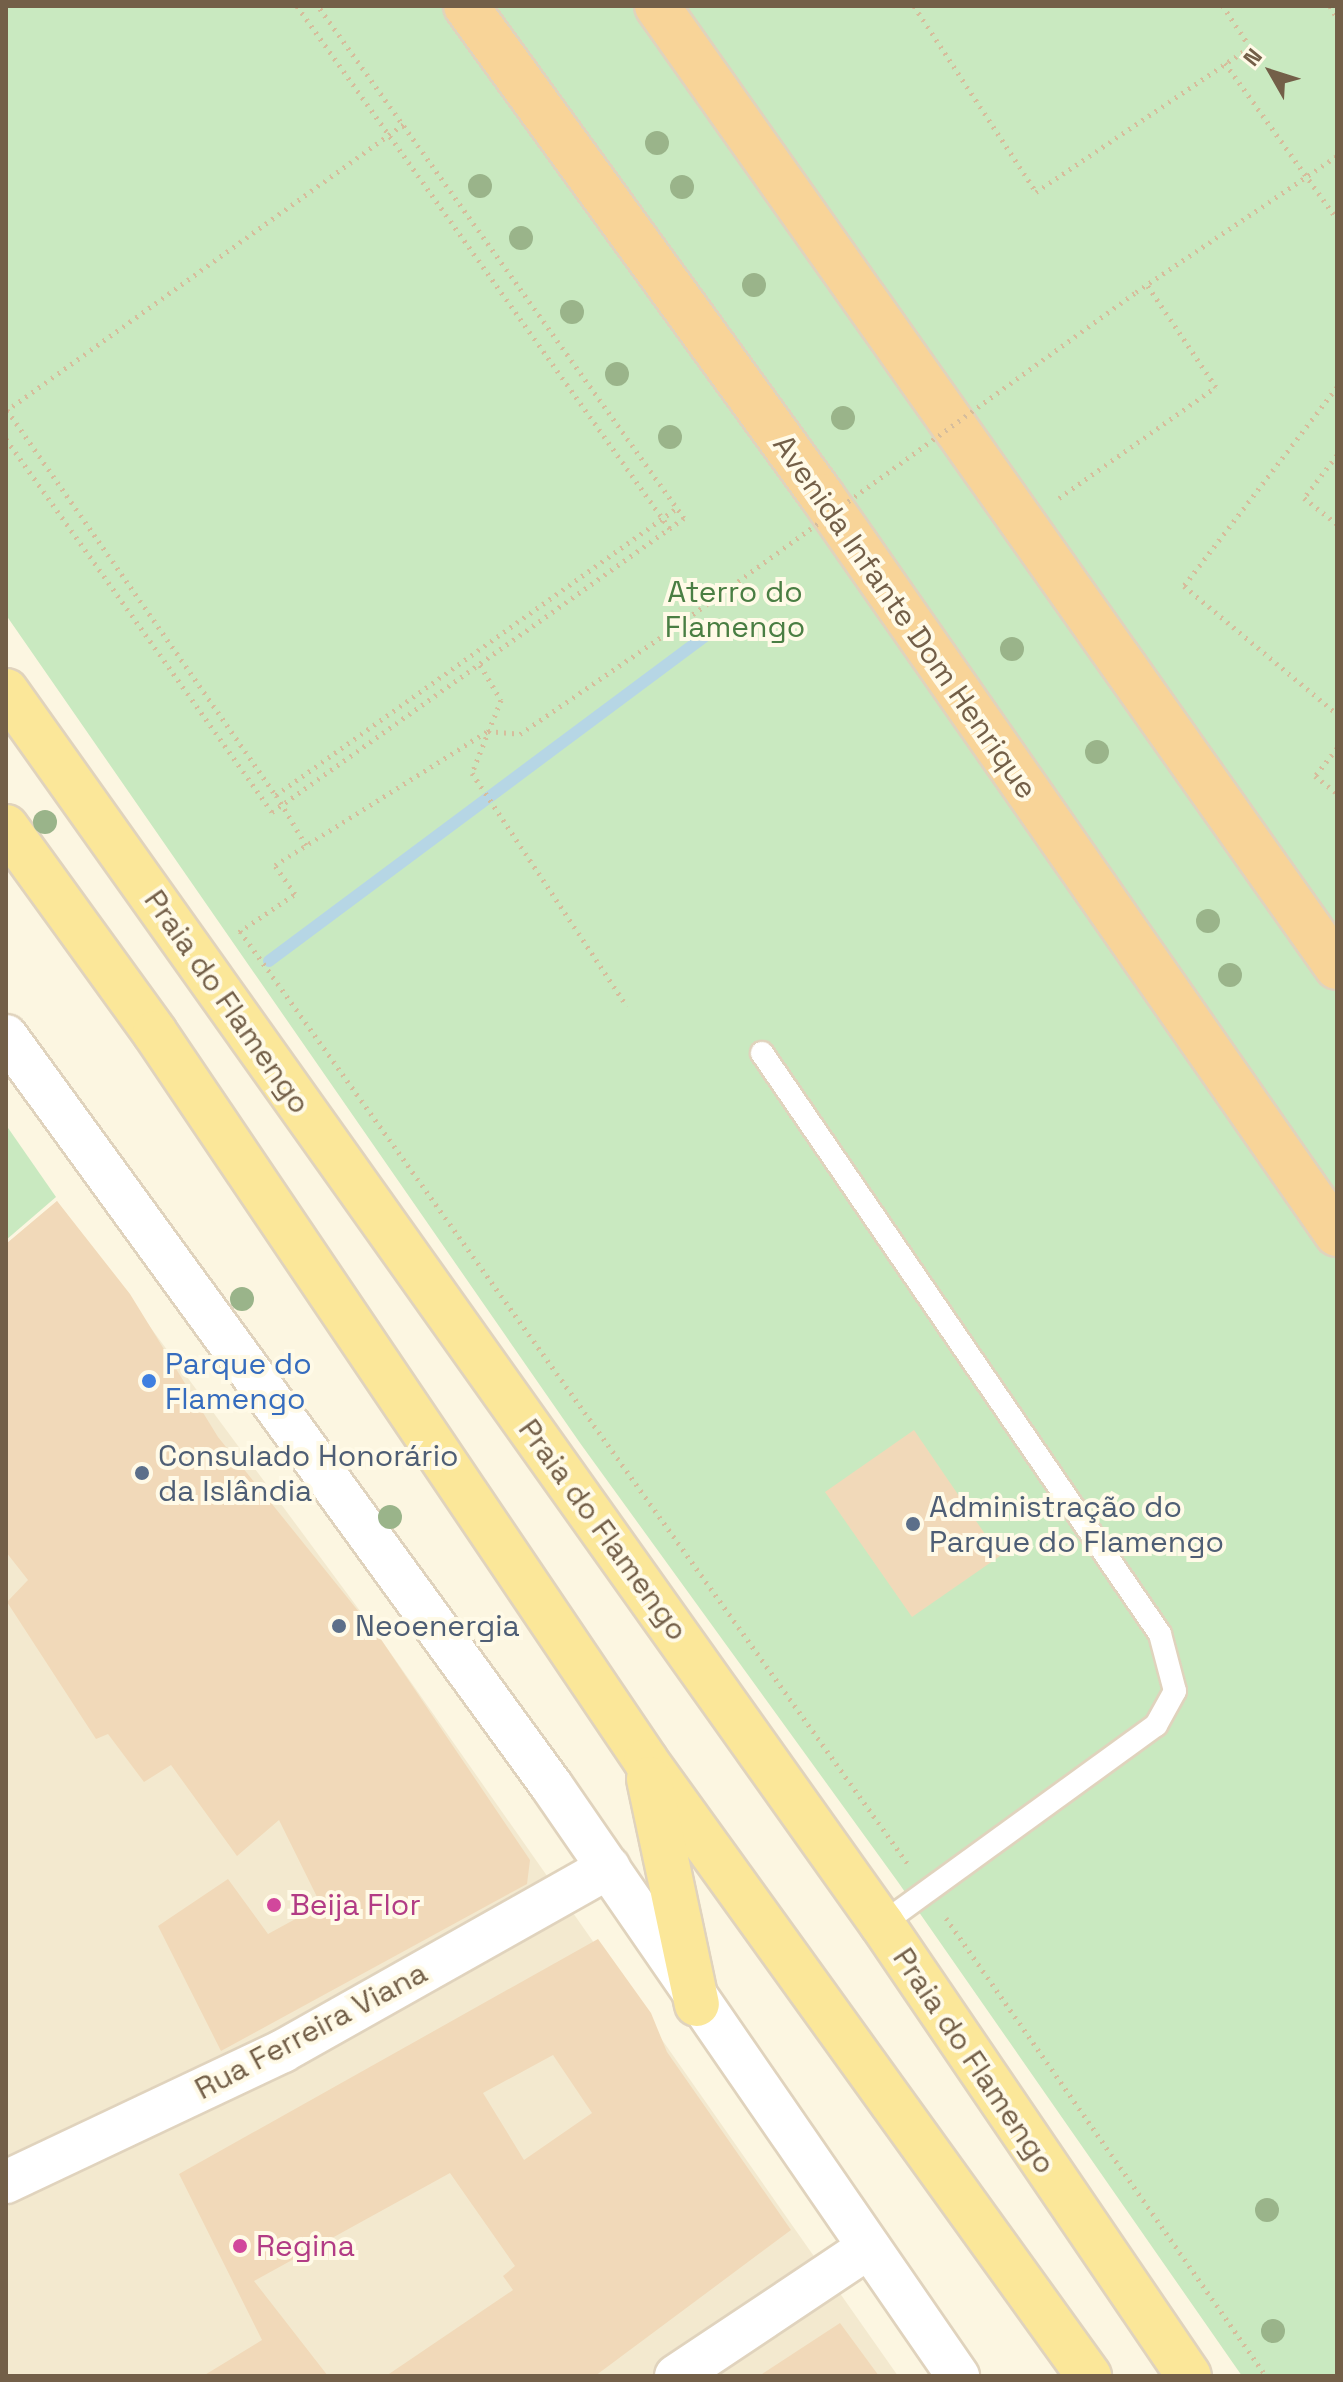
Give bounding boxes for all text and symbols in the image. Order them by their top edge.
north arrow [1231,32,1311,112]
text: N [1237,42,1268,71]
street label: Avenida Infante Dom Henrique [765,428,1045,806]
park label: Aterro do Flamengo [665,574,805,644]
street label: Praia do Flamengo [136,883,318,1121]
place label: Parque do Flamengo [165,1346,312,1416]
marker: Parque do Flamengo [140,1372,158,1390]
street label: Praia do Flamengo [511,1412,695,1648]
place label: Consulado Honorário da Islândia [158,1438,459,1508]
marker: Consulado Honorário da Islândia [133,1464,151,1482]
place label: Administração do Parque do Flamengo [929,1489,1224,1560]
marker: Administração do Parque do Flamengo [904,1515,922,1533]
place label: Neoenergia [355,1608,520,1644]
marker: Neoenergia [330,1617,348,1635]
place label: Beija Flor [290,1887,421,1923]
marker: Beija Flor [265,1896,283,1914]
street label: Praia do Flamengo [885,1941,1063,2181]
street label: Rua Ferreira Viana [189,1955,433,2107]
place label: Regina [256,2228,355,2264]
marker: Regina [231,2237,249,2255]

